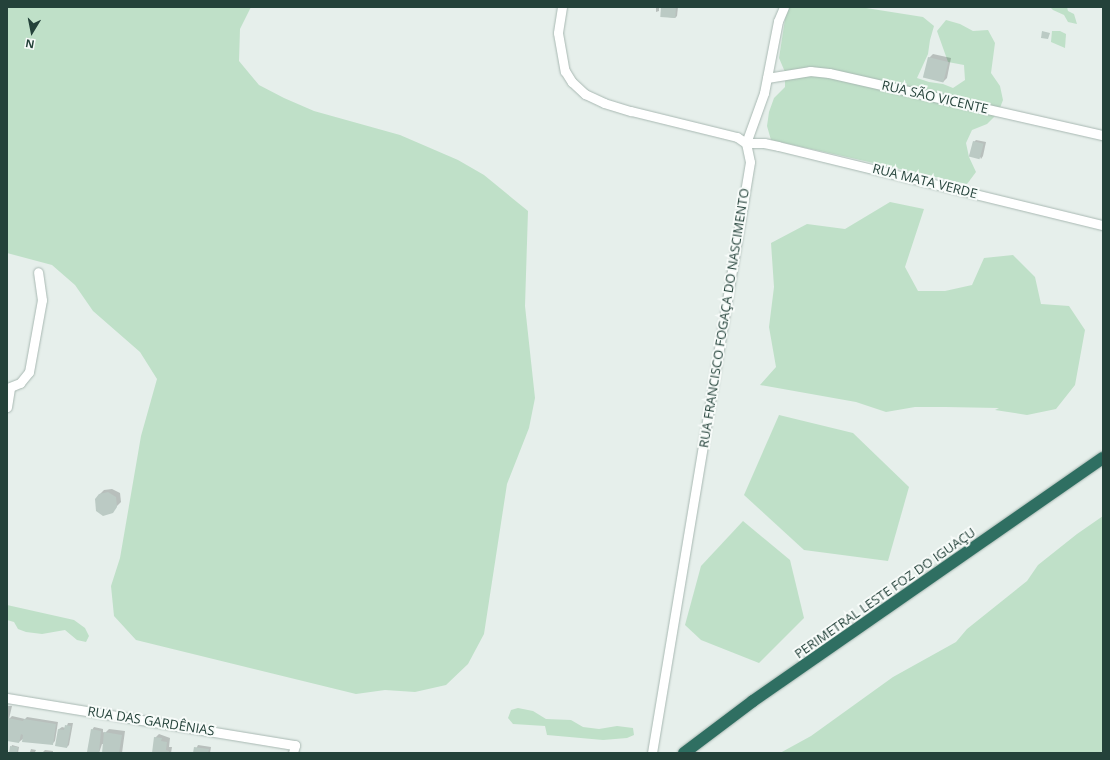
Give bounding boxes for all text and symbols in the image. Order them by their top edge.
north arrow [12,12,52,52]
text: N [24,36,36,52]
street label: RUA SÃO VICENTE [880,77,990,117]
street label: RUA MATA VERDE [871,160,979,202]
street label: RUA FRANCISCO FOGAÇA DO NASCIMENTO [696,187,752,449]
street label: PERIMETRAL LESTE FOZ DO IGUAÇU [792,524,978,662]
street label: RUA DAS GARDÊNIAS [86,703,216,739]

